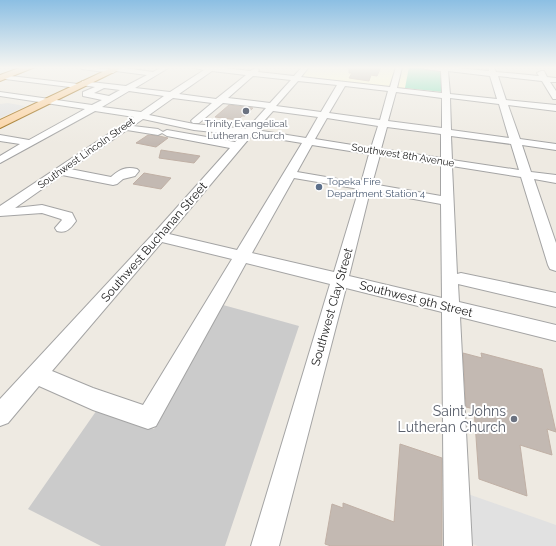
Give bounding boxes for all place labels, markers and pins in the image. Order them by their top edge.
marker: Trinity Evangelical Lutheran Church [241,106,251,116]
place label: Trinity Evangelical Lutheran Church [205,118,288,141]
place label: Topeka Fire Department Station 4 [327,176,426,199]
marker: Topeka Fire Department Station 4 [314,182,324,192]
place label: Saint Johns Lutheran Church [398,403,506,435]
marker: Saint Johns Lutheran Church [509,414,519,424]

